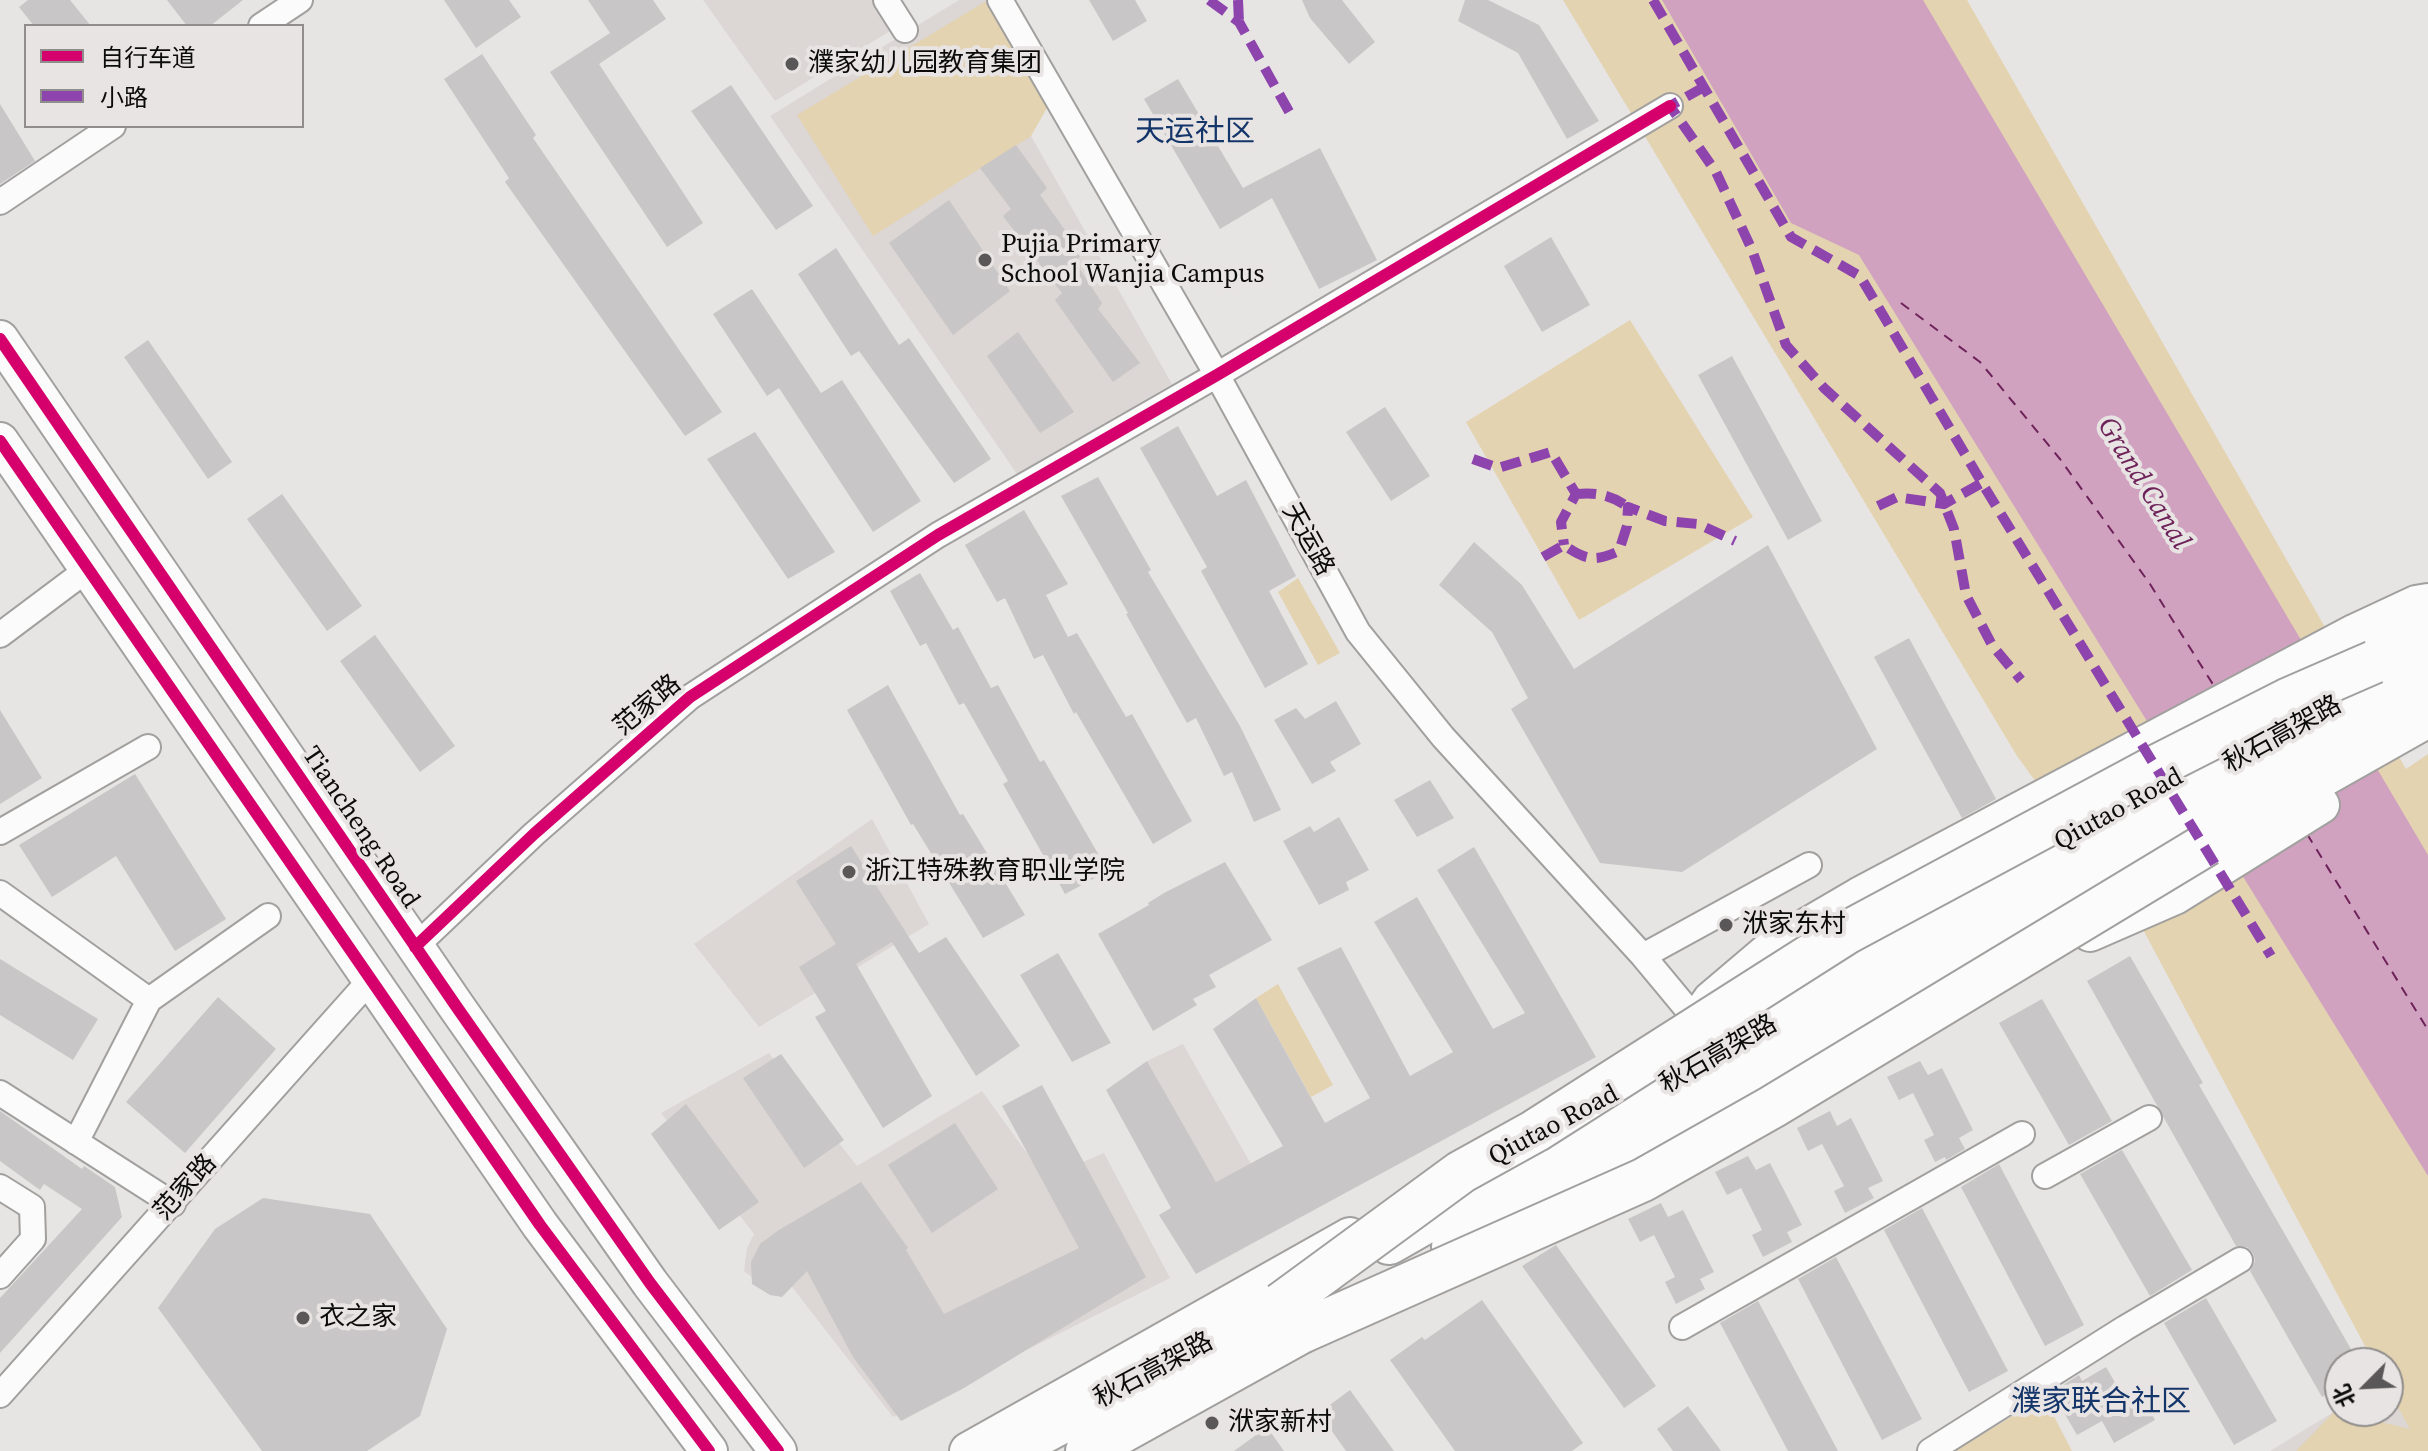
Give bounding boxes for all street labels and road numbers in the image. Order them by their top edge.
street label: 天运路 [1274,498,1340,582]
street label: 范家路 [608,669,688,743]
street label: 秋石高架路 [2219,690,2347,780]
street label: Tiancheng Road [295,741,425,915]
street label: Qiutao Road [2049,762,2189,858]
street label: 秋石高架路 [1655,1009,1783,1101]
street label: Qiutao Road [1484,1079,1624,1173]
street label: 范家路 [148,1149,224,1227]
street label: 秋石高架路 [1089,1327,1219,1415]

